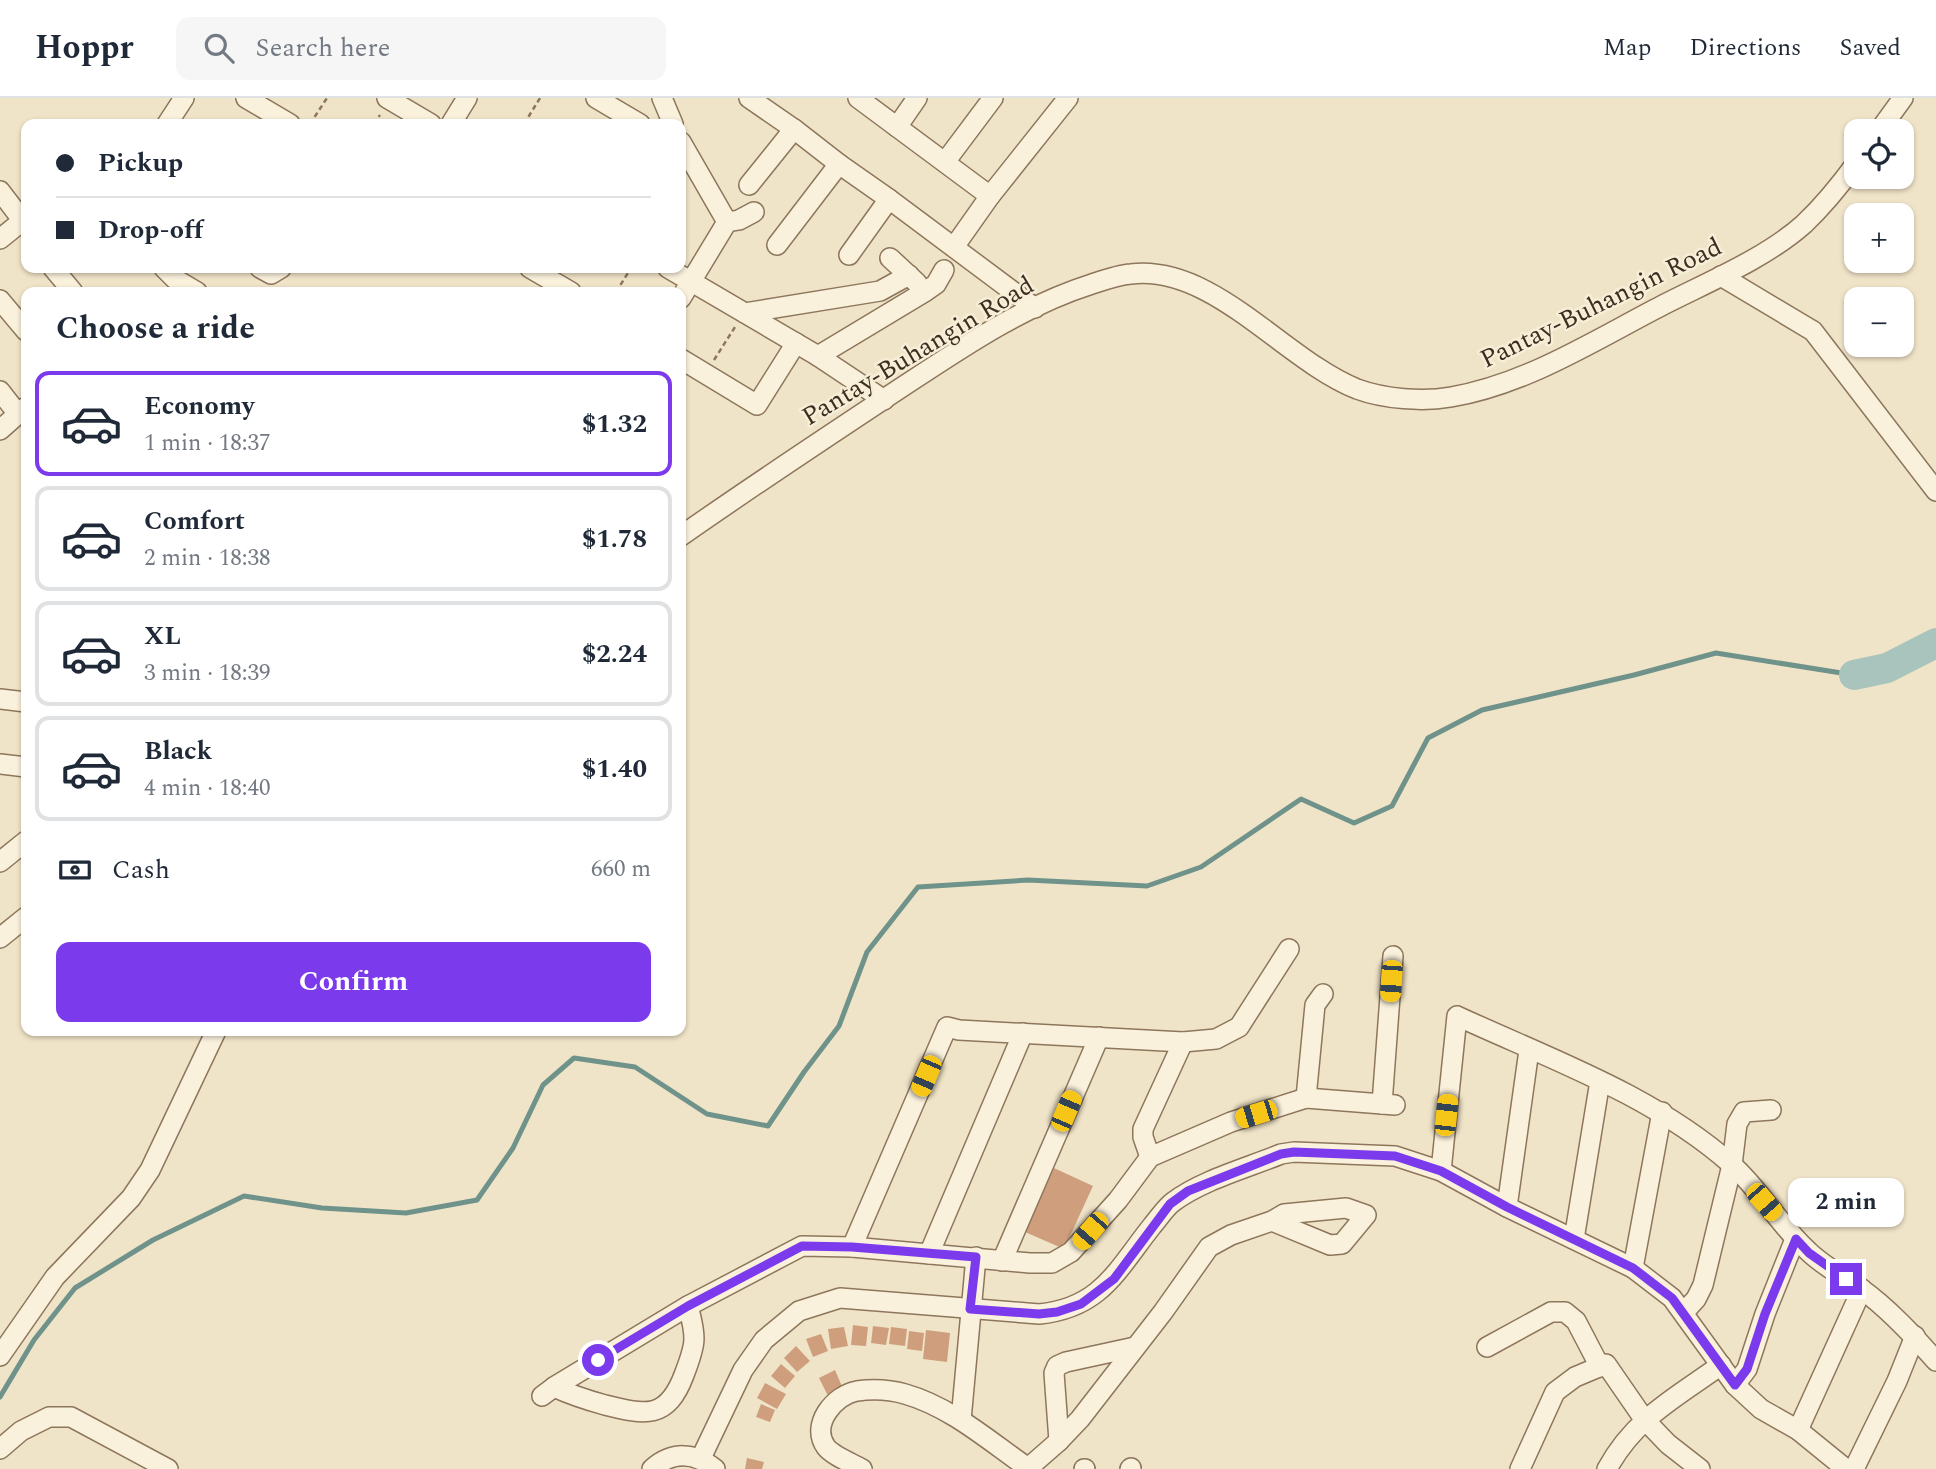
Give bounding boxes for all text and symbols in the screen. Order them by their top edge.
search box [176,17,666,80]
text: Hoppr [35,23,134,73]
text: Search here [256,28,390,68]
icon: search [200,29,238,67]
text: Map [1603,30,1651,66]
text: Directions [1689,30,1801,66]
text: Saved [1839,30,1901,66]
map controls [1844,119,1914,357]
button: locate [1844,119,1914,189]
text: Pickup [98,143,183,183]
button: + [1844,203,1914,273]
text: Drop-off [98,210,203,250]
street label: Pantay-Buhangin Road [1473,227,1729,379]
street label: Pantay-Buhangin Road [794,266,1042,436]
button: − [1844,287,1914,357]
text: Choose a ride [56,304,255,353]
text: Economy [144,386,254,426]
icon: car [60,392,123,455]
text: $1.32 [582,404,647,444]
text: 1 min · 18:37 [144,426,271,461]
text: Comfort [144,501,245,541]
icon: car [60,507,123,570]
text: $1.78 [582,519,647,559]
text: 2 min · 18:38 [144,541,271,576]
text: XL [144,616,181,656]
icon: car [60,622,123,685]
text: $2.24 [582,634,647,674]
text: 3 min · 18:39 [144,656,271,691]
text: Black [144,731,212,771]
icon: car [60,737,123,800]
text: $1.40 [582,749,647,789]
text: 4 min · 18:40 [144,771,271,806]
text: Cash [112,850,170,890]
icon: cash [56,851,94,889]
text: 660 m [591,852,651,887]
button: Confirm [56,942,651,1022]
car [1380,959,1403,1003]
car [909,1053,944,1099]
car [1049,1088,1084,1134]
car [1434,1093,1459,1137]
car [1233,1098,1280,1130]
callout: 2 min [1788,1178,1904,1226]
car [1743,1179,1786,1225]
text: 2 min [1815,1185,1877,1220]
car [1069,1208,1112,1254]
route end [1830,1263,1862,1295]
route start [582,1344,614,1376]

